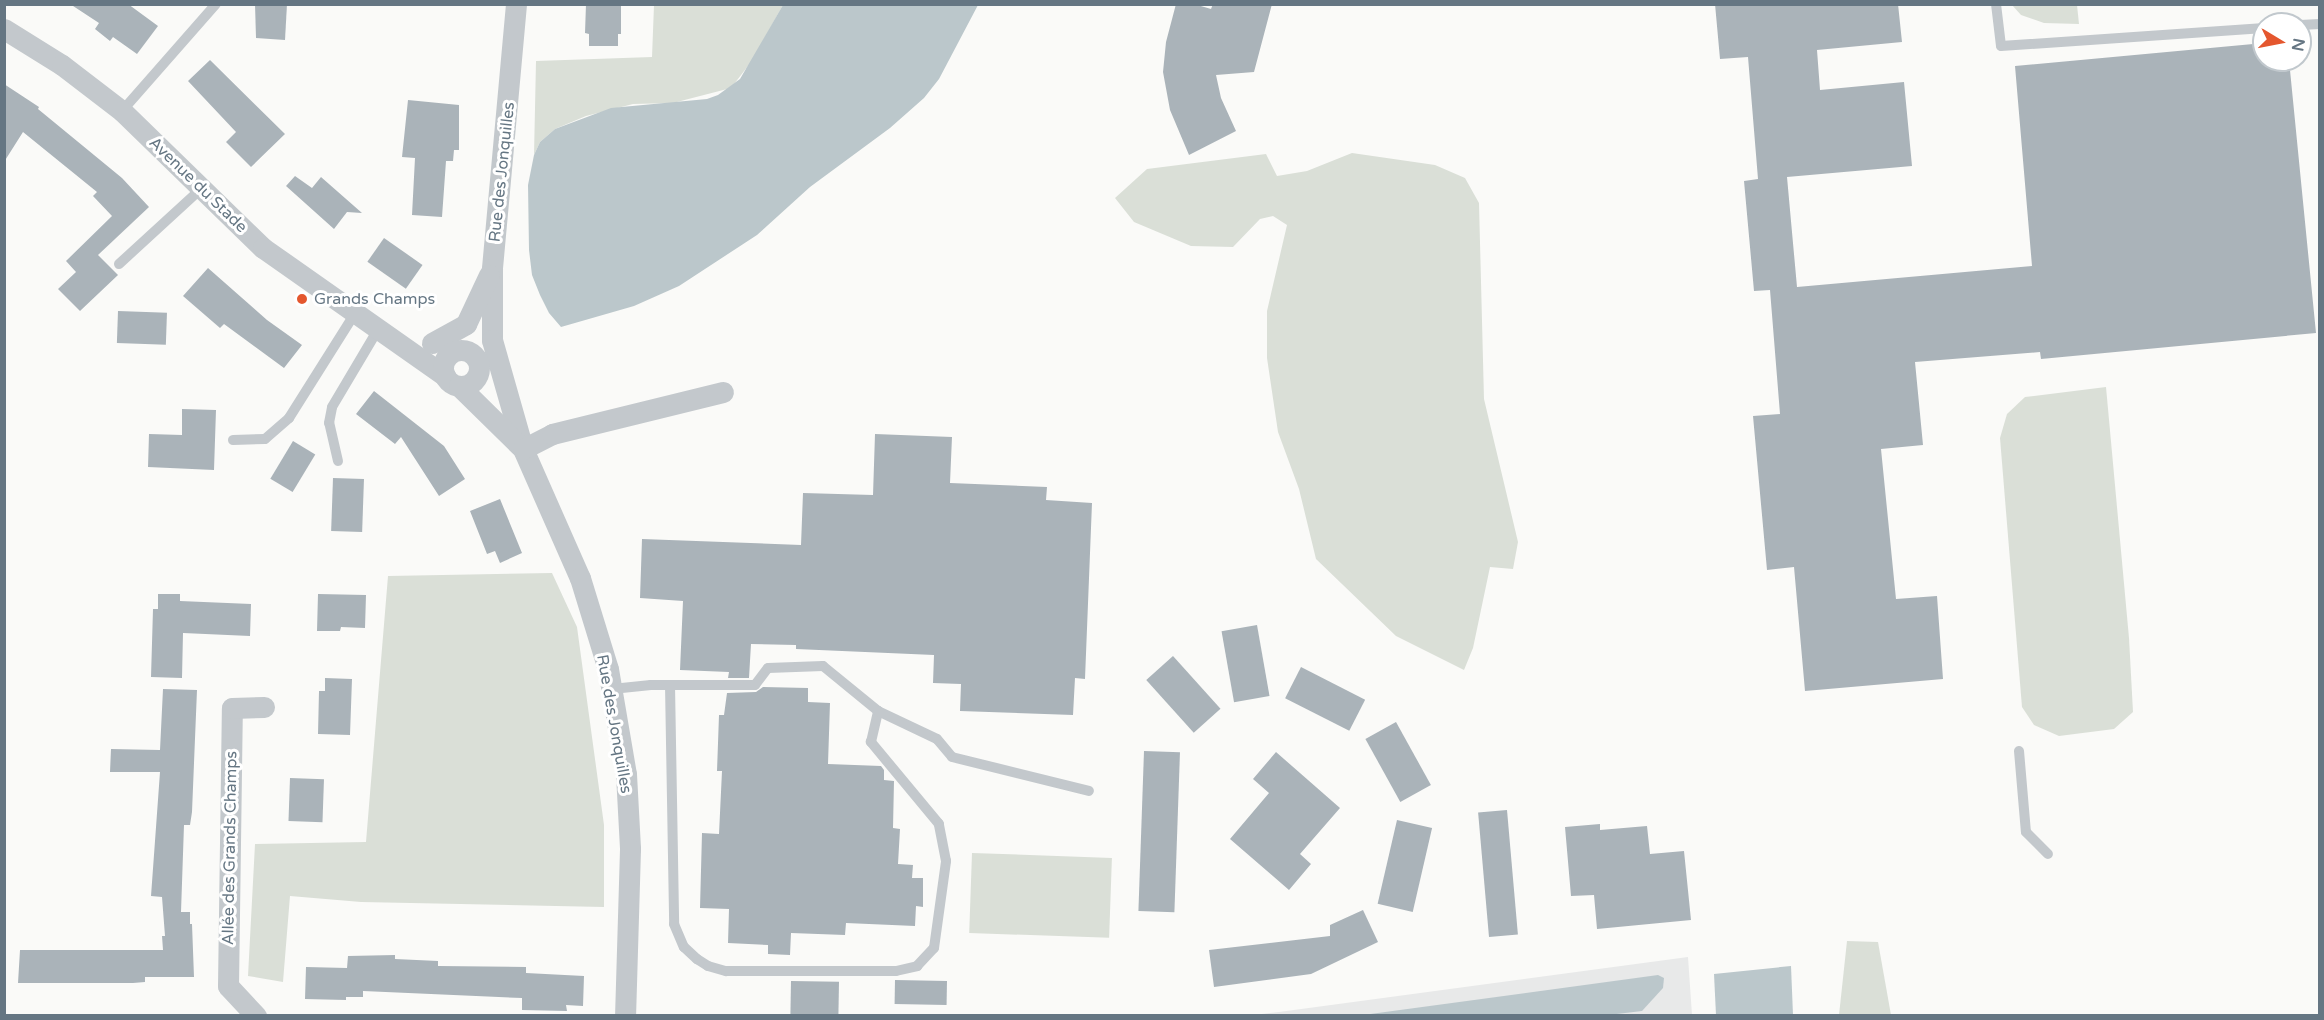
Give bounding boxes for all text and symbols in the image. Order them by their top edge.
north arrow [2252,12,2312,72]
text: N [2287,37,2309,53]
street label: Rue des Jonquilles [485,101,519,243]
street label: Avenue du Stade [145,133,251,237]
place label: Grands Champs [314,289,435,309]
marker: Grands Champs [295,292,309,306]
street label: Rue des Jonquilles [592,653,636,795]
street label: Allée des Grands Champs [219,751,241,945]

